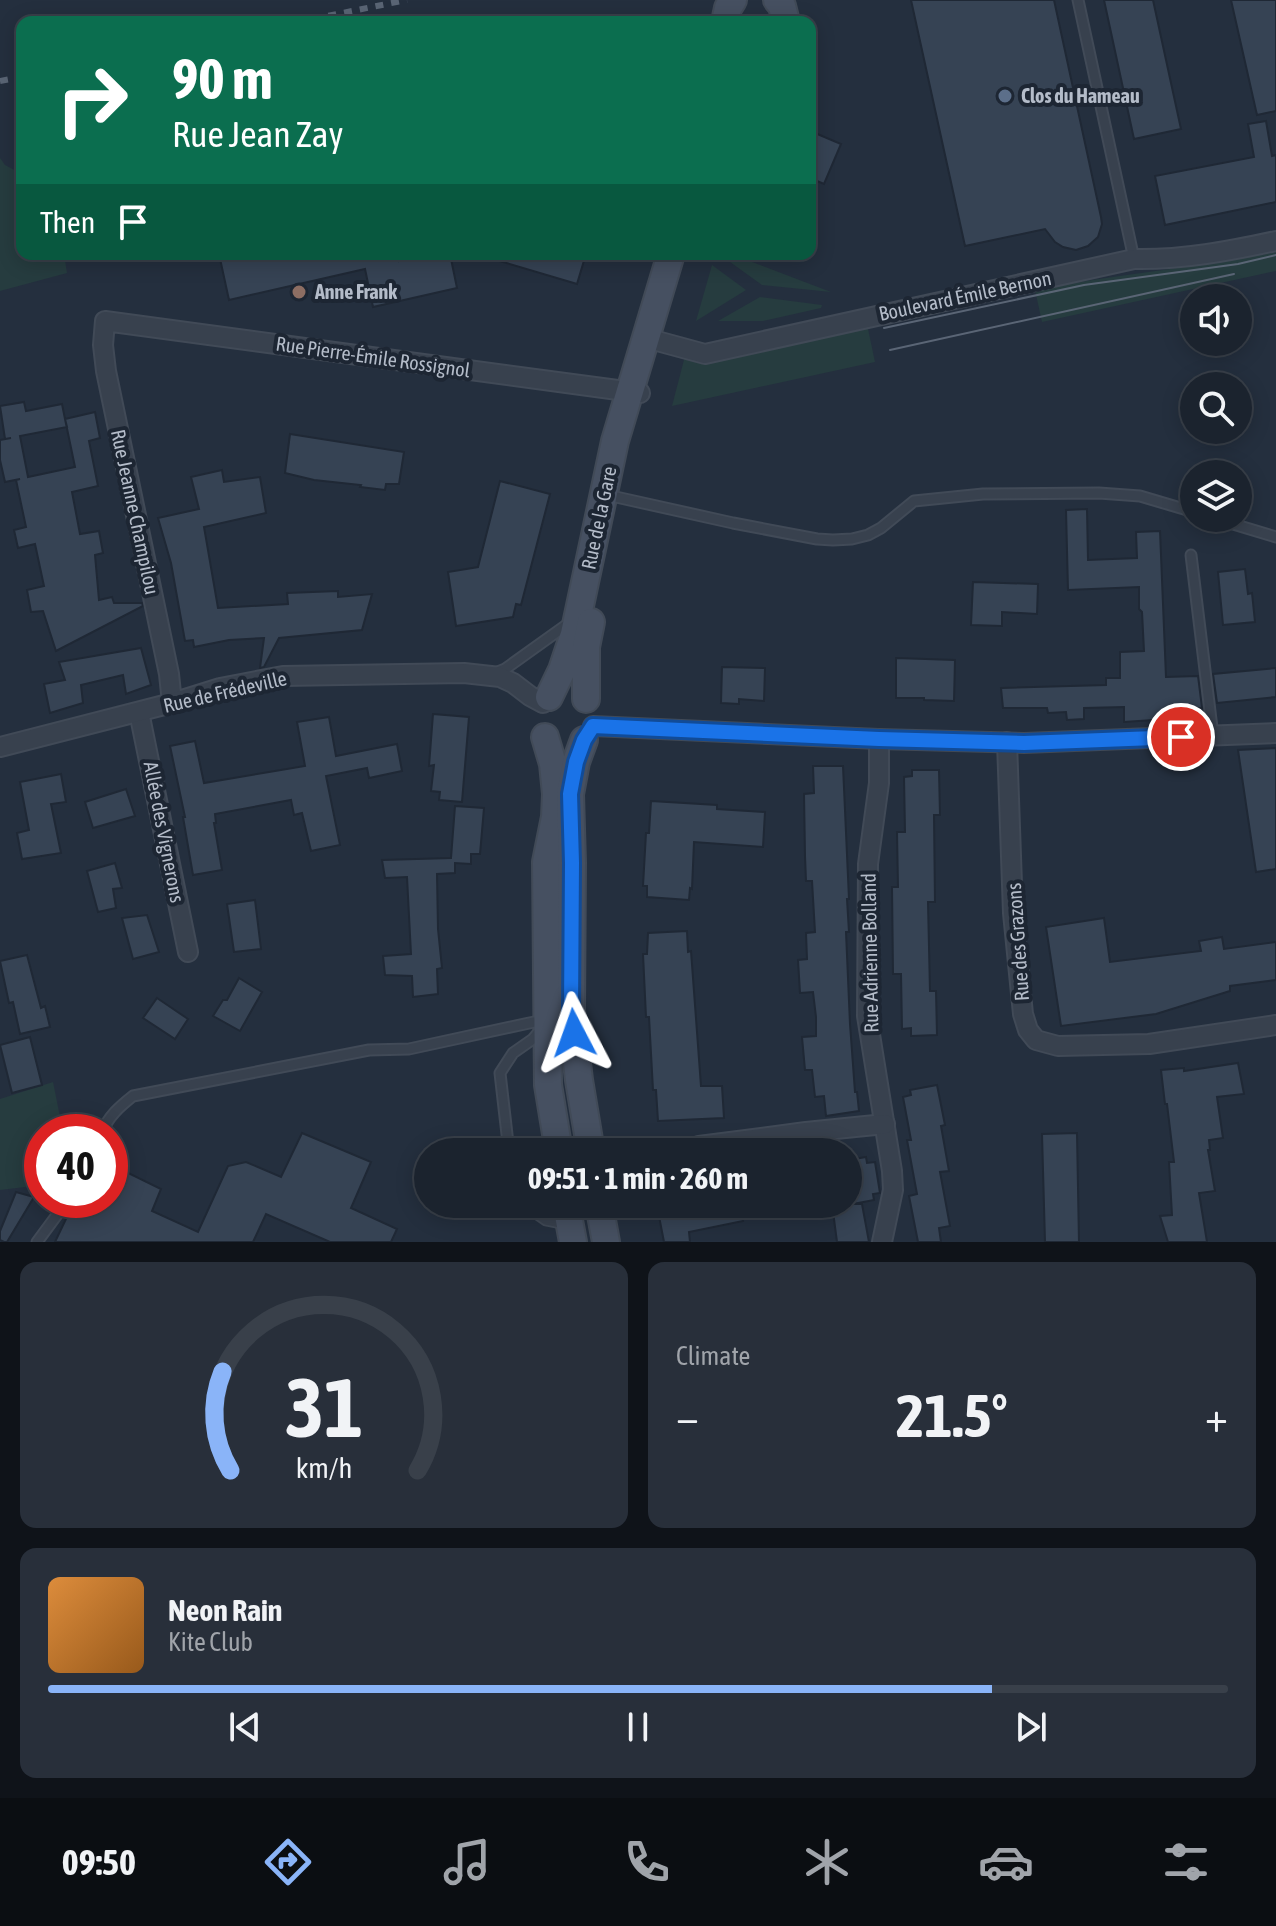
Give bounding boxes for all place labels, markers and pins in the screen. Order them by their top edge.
place label: Clos du Hameau [1021,84,1140,107]
marker: Clos du Hameau [996,87,1014,105]
place label: Anne Frank [314,280,397,303]
marker: Anne Frank [290,283,308,301]
pin [1147,703,1215,771]

